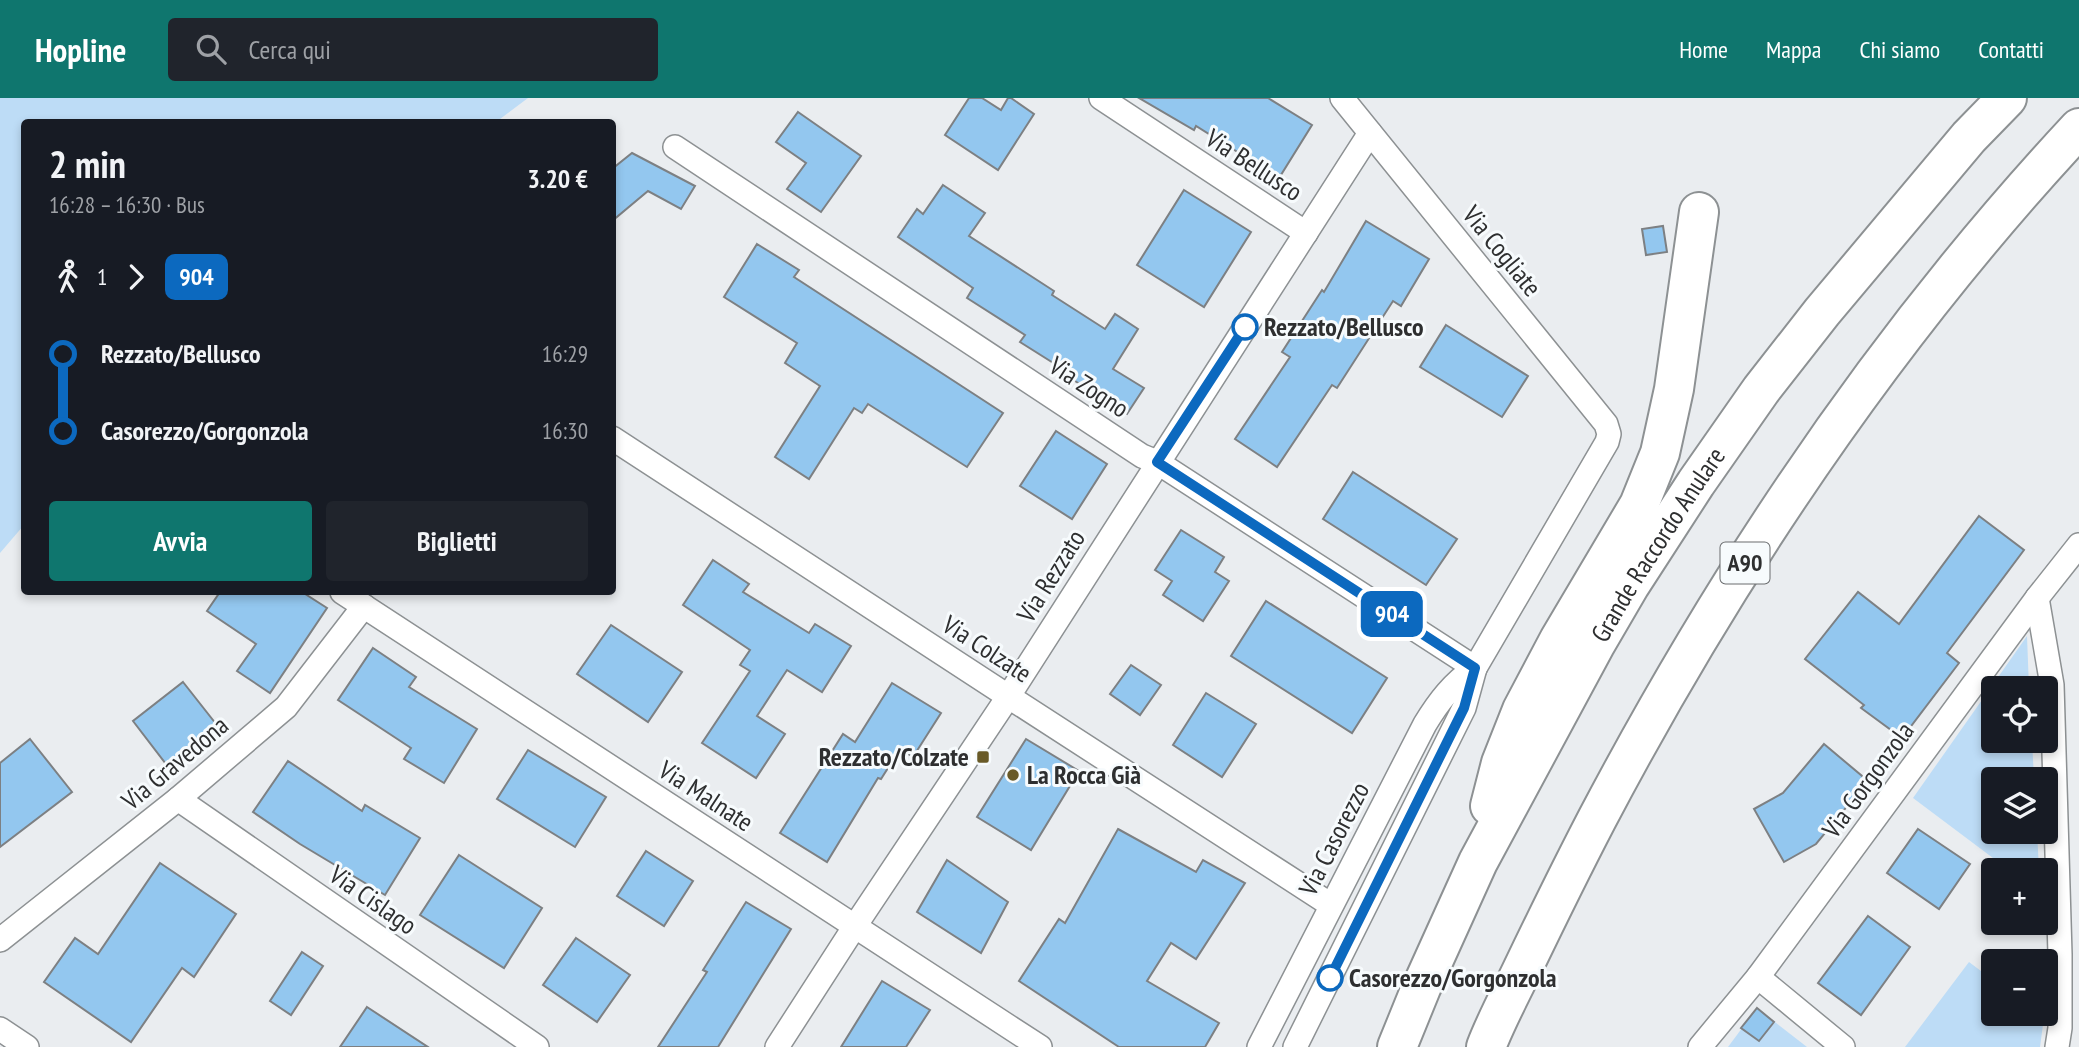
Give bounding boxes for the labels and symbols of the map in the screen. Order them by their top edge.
street label: Via Bellusco [1199,121,1309,208]
street label: Via Cogliate [1455,198,1549,303]
place label: Rezzato/Bellusco [1264,310,1423,343]
marker: Rezzato/Bellusco [1232,314,1258,340]
street label: Via Zogno [1042,348,1135,425]
street label: Grande Raccordo Anulare [1583,441,1732,648]
street label: Via Rezzato [1009,523,1092,629]
road number: A90 [1720,542,1770,584]
line badge: 904 [1352,591,1432,637]
street label: Via Colzate [936,607,1038,690]
street label: Via Gravedona [114,709,235,817]
street label: Via Gorgonzola [1814,715,1921,845]
place label: Rezzato/Colzate [819,740,969,773]
marker: Rezzato/Colzate [975,749,991,765]
street label: Via Malnate [652,752,760,838]
place label: La Rocca Già [1027,758,1141,791]
marker: La Rocca Già [1005,767,1021,783]
street label: Via Casorezzo [1291,777,1376,902]
street label: Via Cislago [323,857,423,941]
place label: Casorezzo/Gorgonzola [1349,961,1557,994]
marker: Casorezzo/Gorgonzola [1317,965,1343,991]

